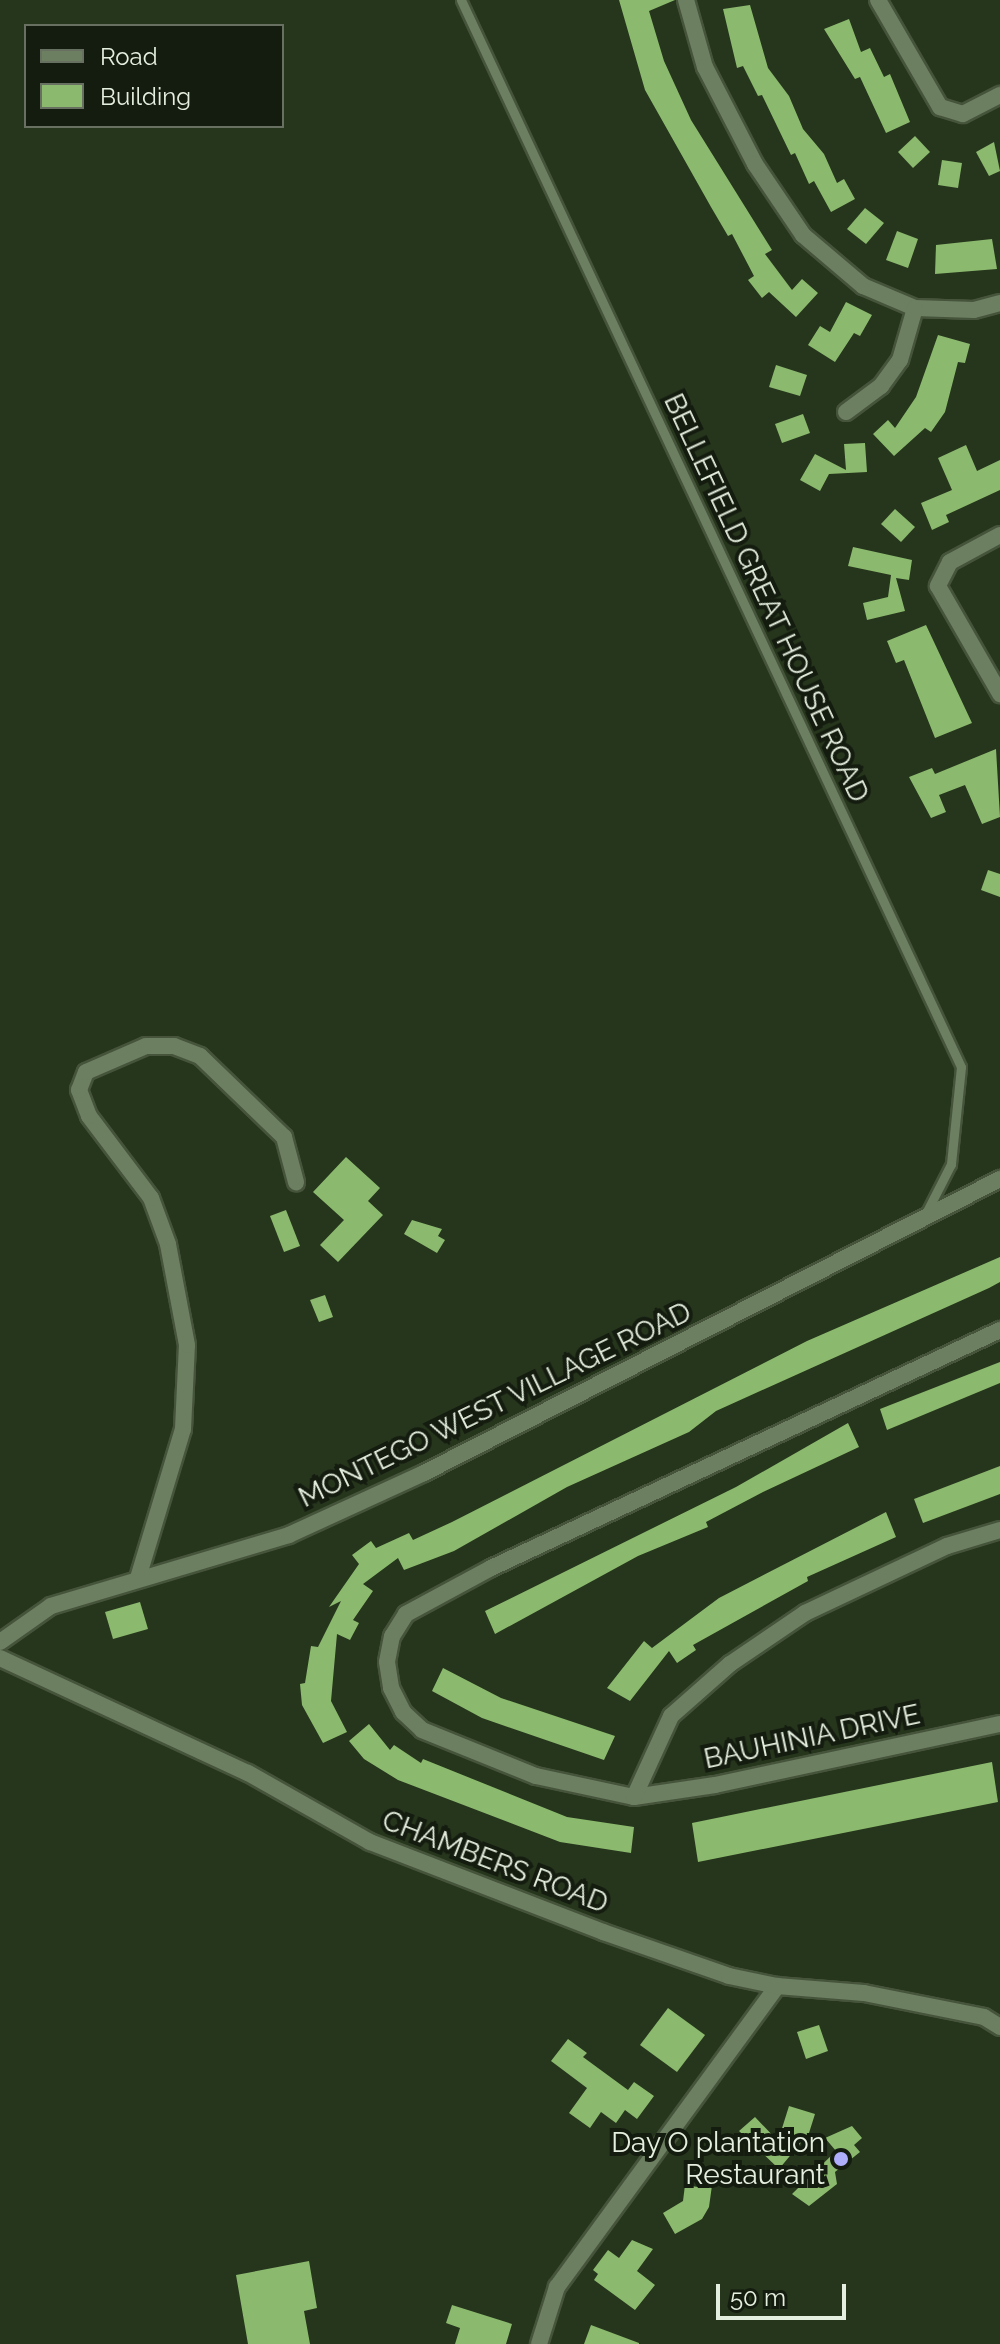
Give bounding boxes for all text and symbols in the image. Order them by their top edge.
legend [24,24,284,128]
text: Road [100,42,158,71]
text: Building [100,82,191,111]
street label: BELLEFIELD GREAT HOUSE ROAD [656,388,876,808]
street label: MONTEGO WEST VILLAGE ROAD [292,1295,698,1515]
street label: BAUHINIA DRIVE [700,1698,924,1776]
street label: CHAMBERS ROAD [377,1803,613,1921]
place label: Day O plantation Restaurant [610,2126,825,2192]
marker: Day O plantation Restaurant [832,2150,850,2168]
scale bar [720,2268,850,2318]
text: 50 m [730,2283,786,2312]

